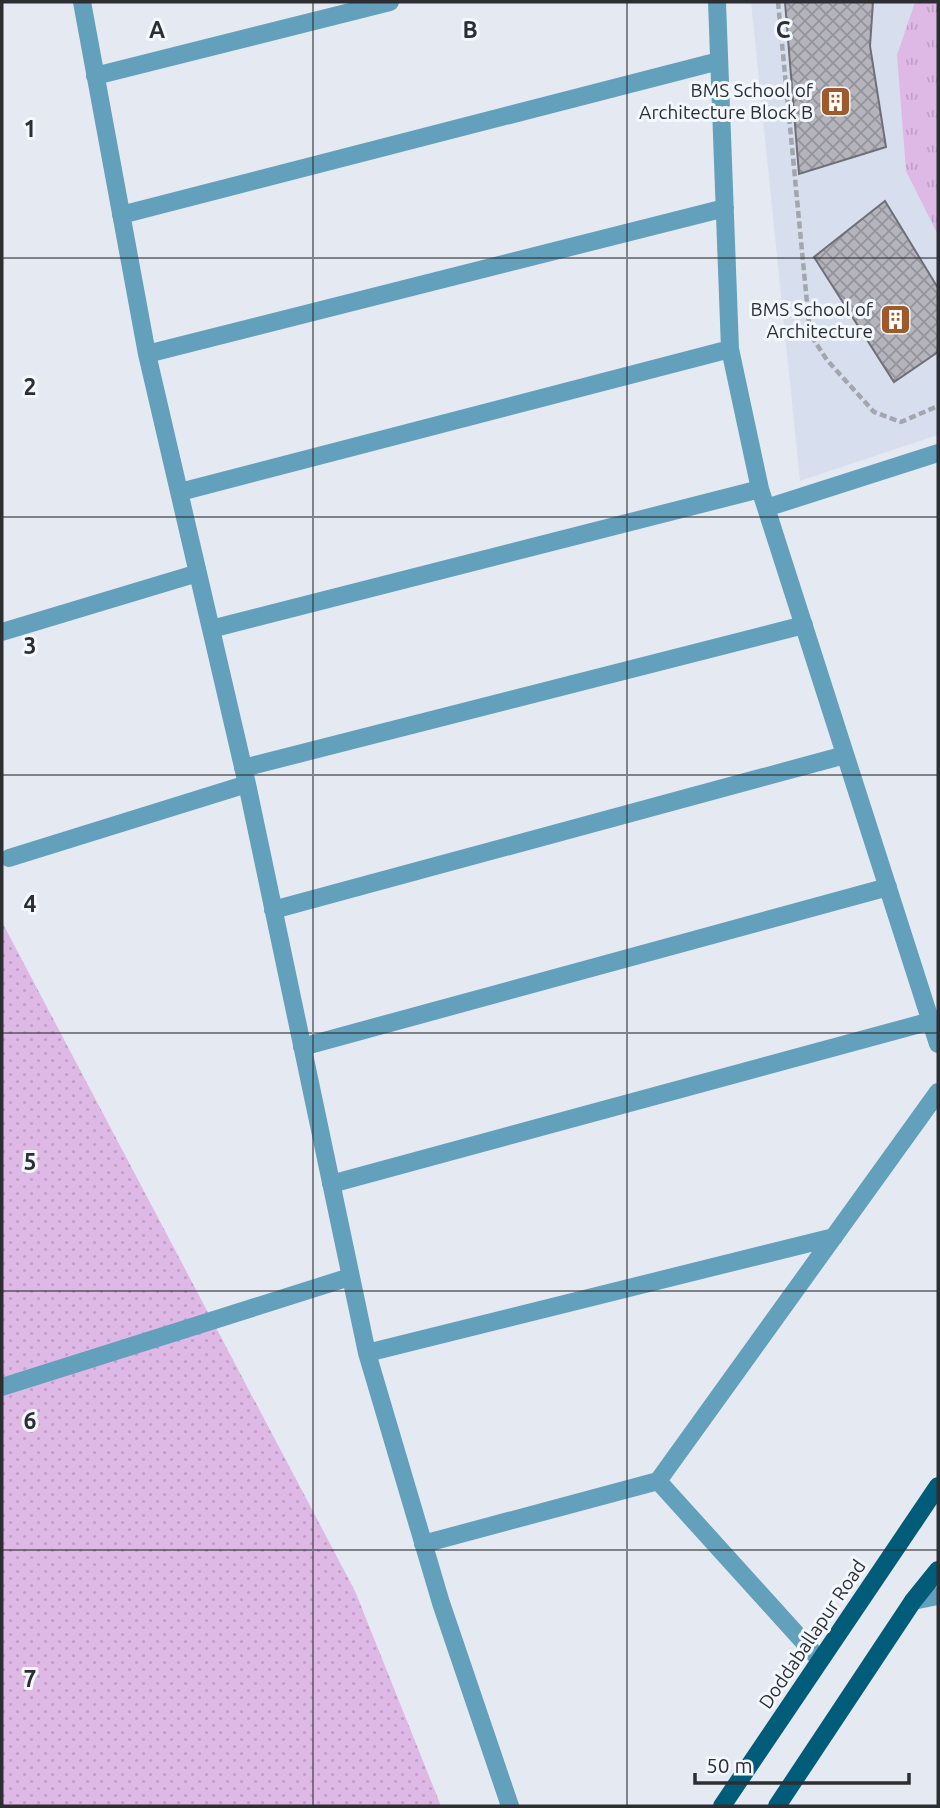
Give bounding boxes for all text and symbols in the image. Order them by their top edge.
text: A [149,17,165,42]
text: B [462,17,478,42]
text: C [776,17,791,42]
place label: BMS School of Architecture Block B [639,79,814,123]
building icon: BMS School of Architecture Block B [819,84,853,118]
text: 1 [24,116,36,141]
place label: BMS School of Architecture [751,298,874,342]
building icon: BMS School of Architecture [879,303,913,337]
text: 2 [24,374,36,399]
text: 3 [24,633,36,658]
text: 4 [24,891,37,916]
text: 5 [24,1149,36,1174]
text: 6 [24,1408,37,1433]
street label: Doddaballapur Road [754,1556,870,1712]
text: 7 [24,1666,36,1691]
scale bar [695,1742,908,1786]
text: 50 m [706,1753,753,1777]

